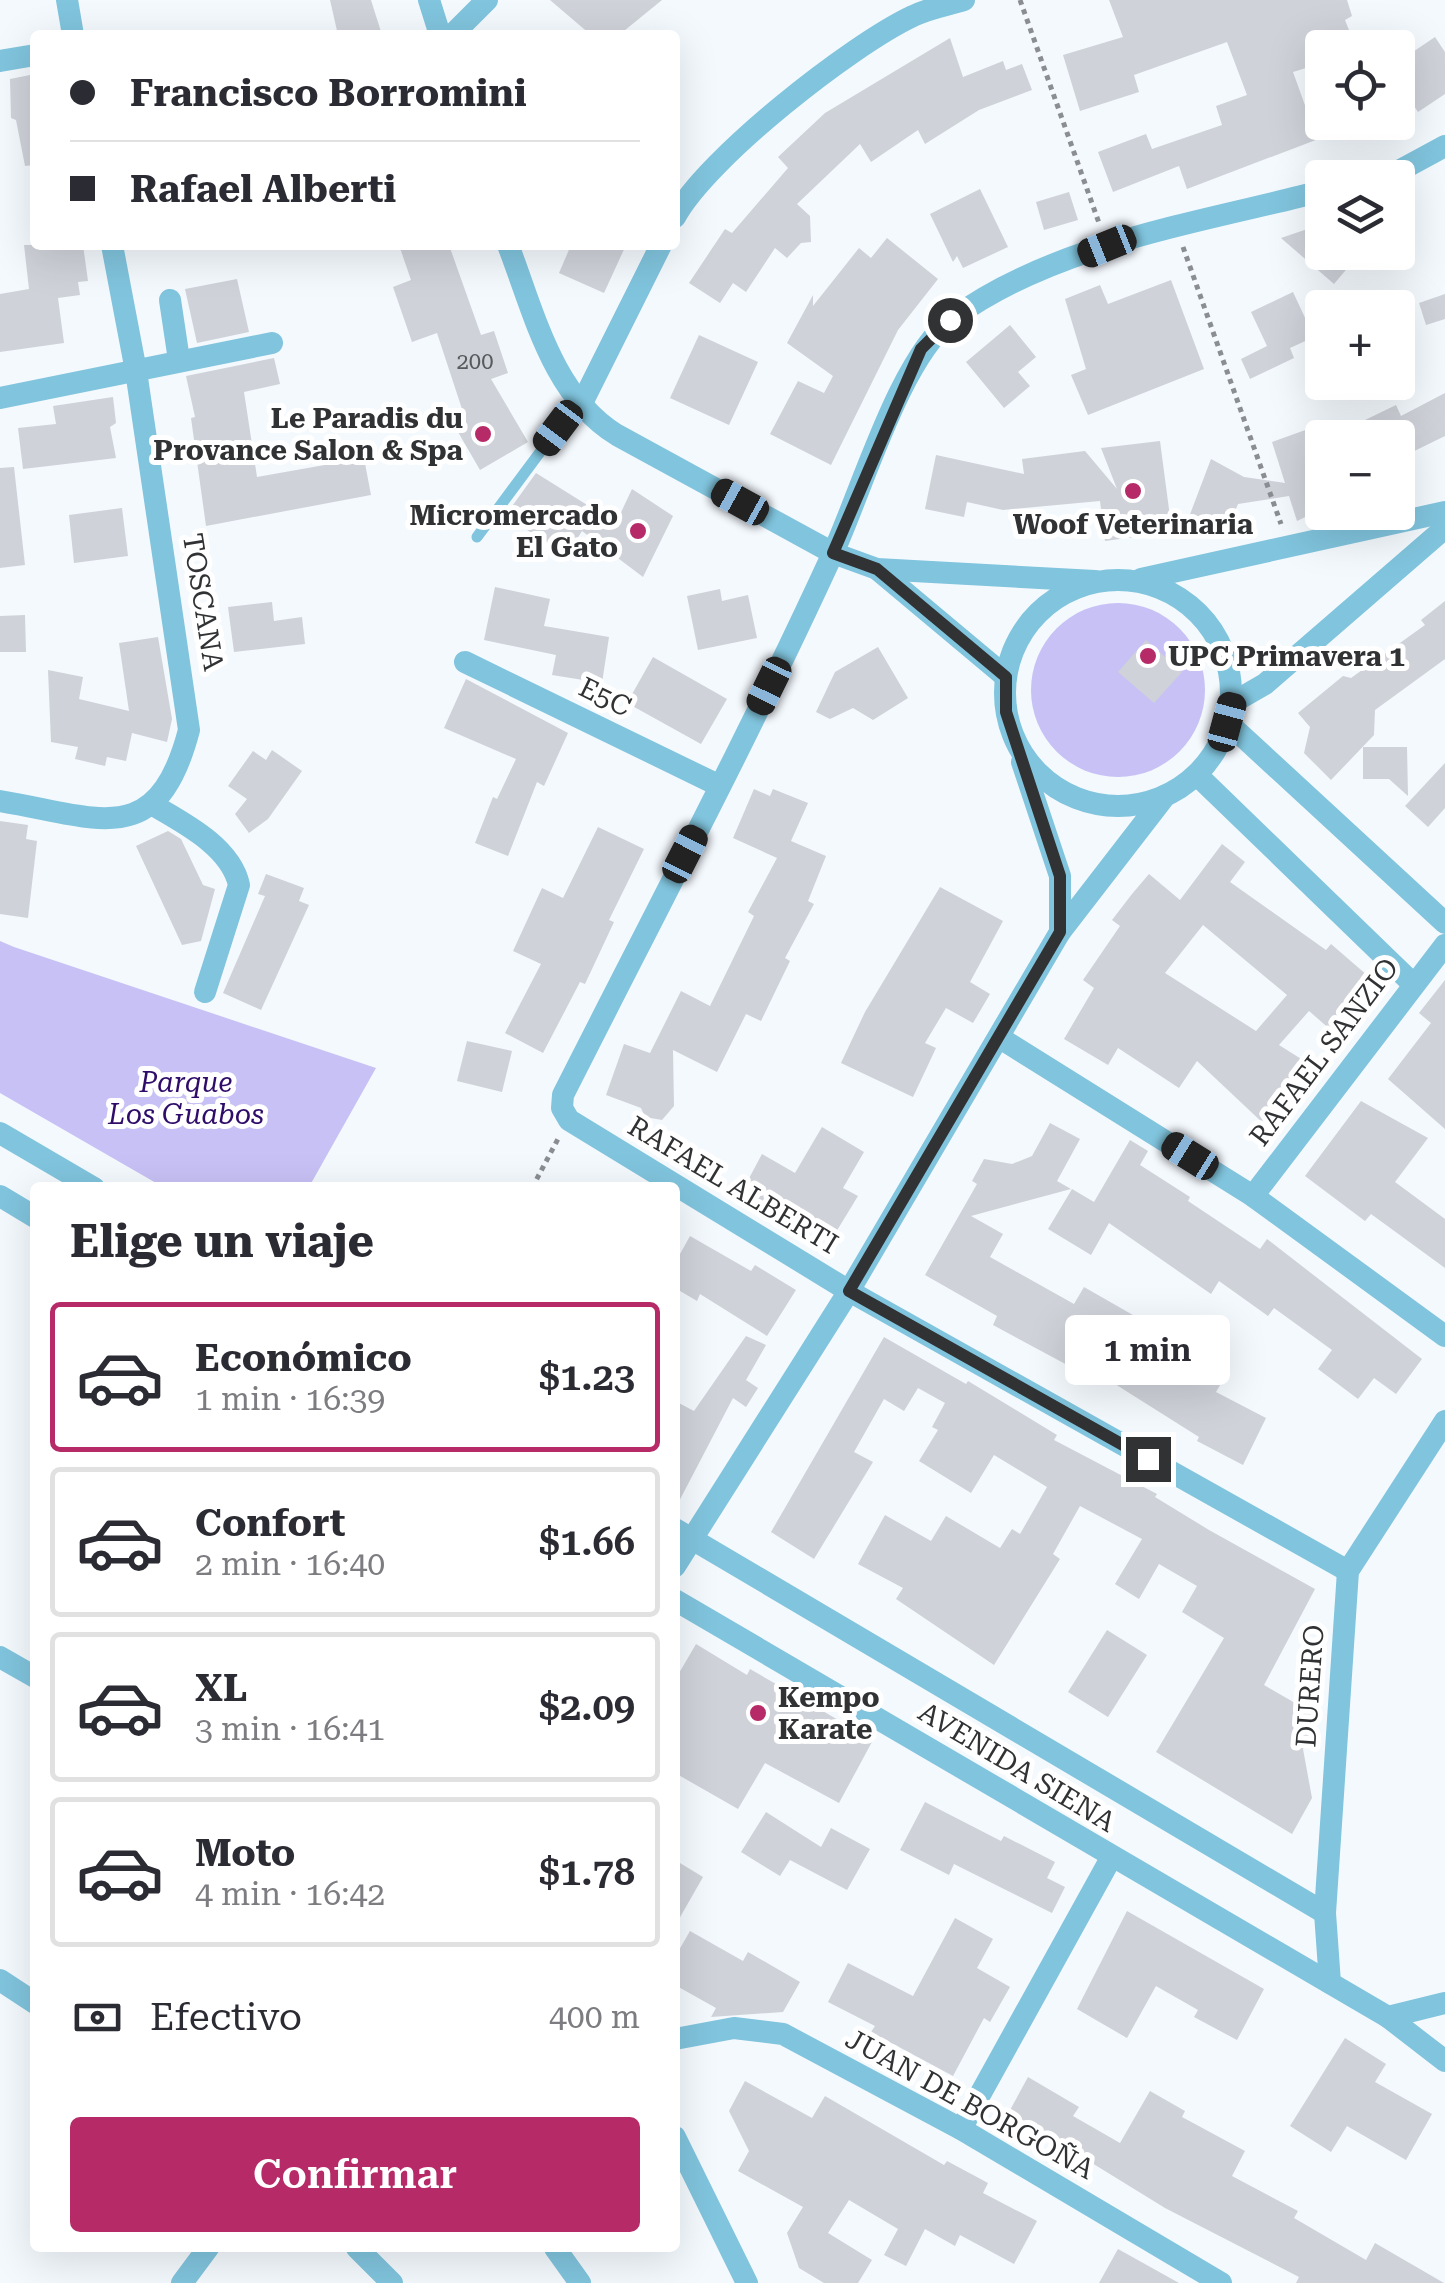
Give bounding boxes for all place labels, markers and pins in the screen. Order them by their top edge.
place label: Le Paradis du Provance Salon & Spa [153,402,464,467]
marker: Le Paradis du Provance Salon & Spa [472,423,494,445]
marker: Woof Veterinaria [1122,480,1144,502]
place label: Micromercado El Gato [410,499,618,564]
place label: Woof Veterinaria [1013,508,1254,541]
marker: Micromercado El Gato [627,520,649,542]
place label: UPC Primavera 1 [1168,640,1405,673]
marker: UPC Primavera 1 [1137,645,1159,667]
place label: Kempo Karate [778,1681,880,1746]
marker: Kempo Karate [747,1702,769,1724]

